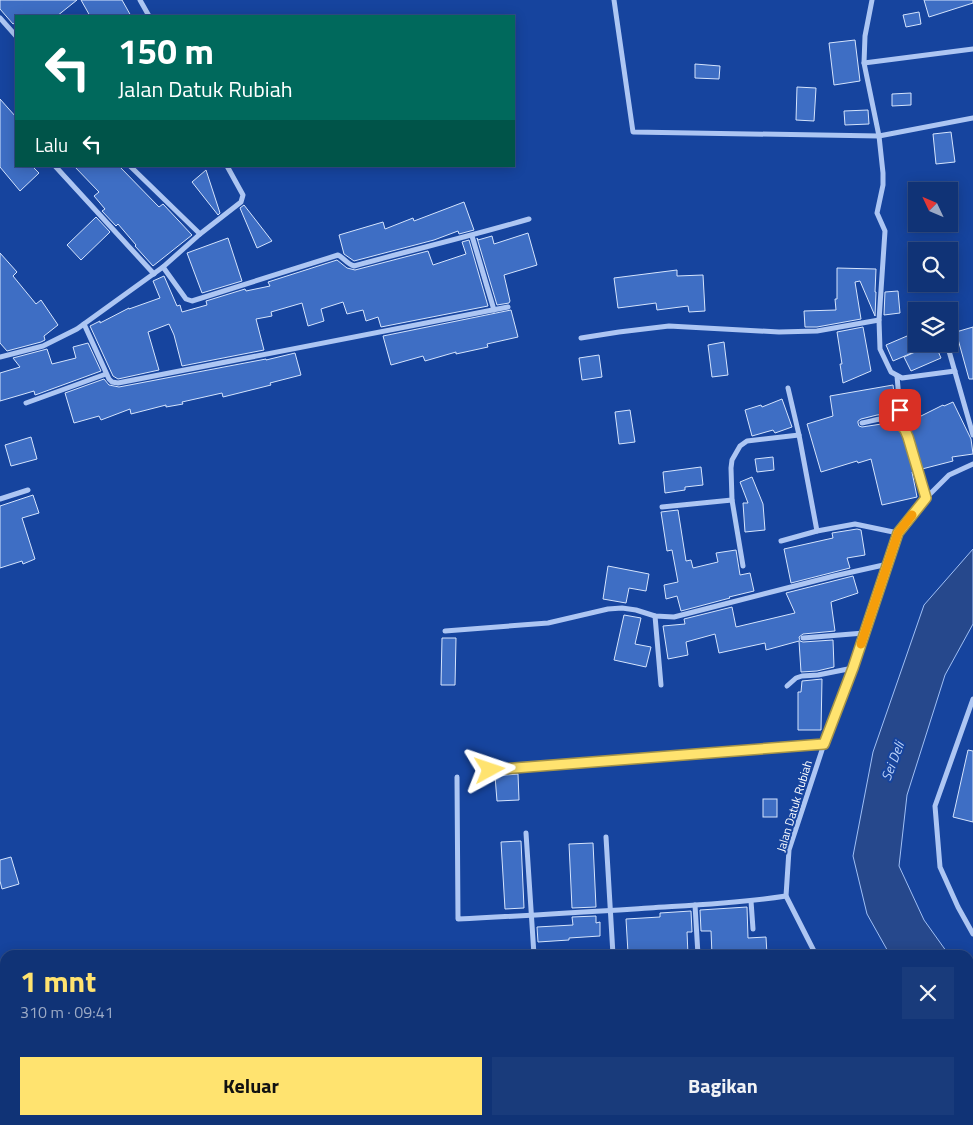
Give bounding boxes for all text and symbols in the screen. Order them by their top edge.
text: 150 m [118,24,214,78]
icon: left [35,35,100,100]
text: Jalan Datuk Rubiah [118,72,293,106]
text: Lalu [35,130,68,159]
icon: left [78,130,106,158]
north arrow [908,182,958,232]
map controls [908,182,958,352]
button: search [908,242,958,292]
button: layers [908,302,958,352]
pin [879,389,921,431]
icon: arrive [886,396,914,424]
water label: Sei Deli [875,736,910,784]
position arrow [463,743,515,795]
street label: Jalan Datuk Rubiah [771,758,817,854]
text: 1 mnt [20,958,96,1004]
button: close [902,967,954,1019]
text: 310 m · 09:41 [20,1000,114,1024]
button: Keluar [20,1057,482,1115]
button: Bagikan [492,1057,954,1115]

